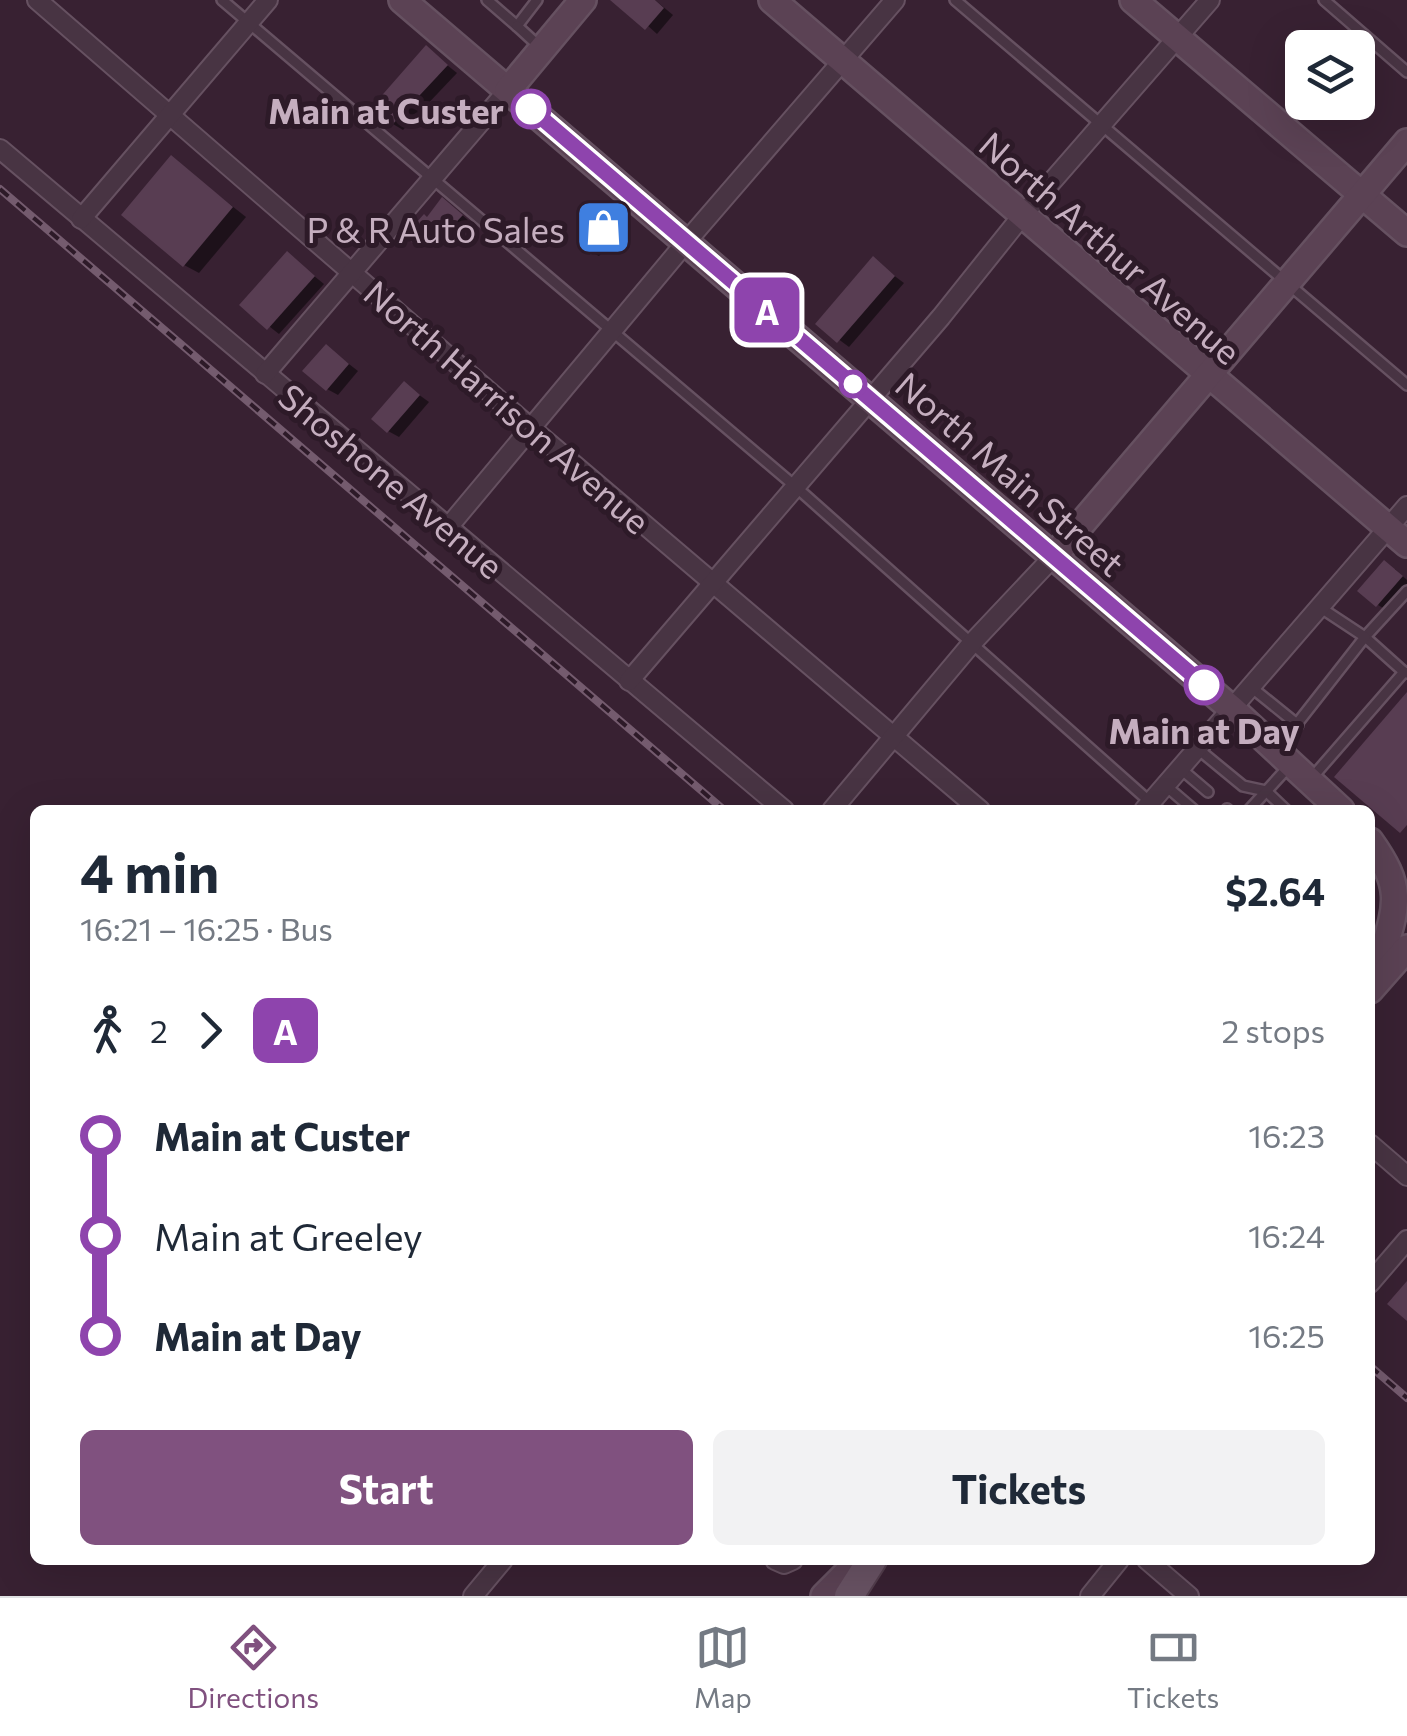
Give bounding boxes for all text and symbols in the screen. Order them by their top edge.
map controls [1285,30,1375,120]
button: layers [1285,30,1375,120]
place label: Main at Custer [268,88,504,131]
marker: Main at Custer [512,90,550,128]
street label: North Arthur Avenue [972,122,1250,372]
shop icon: P & R Auto Sales [574,198,634,258]
place label: P & R Auto Sales [307,207,565,250]
street label: North Harrison Avenue [356,270,660,542]
line badge: A [734,278,800,342]
text: A [754,289,780,332]
street label: North Main Street [888,362,1134,584]
unlabelled marker [840,371,866,397]
street label: Shoshone Avenue [271,374,513,586]
marker: Main at Day [1185,666,1223,704]
place label: Main at Day [1108,708,1300,751]
text: 4 min [80,837,219,904]
text: $2.64 [1225,867,1325,914]
text: 16:21 – 16:25 · Bus [80,908,333,948]
icon: walk [80,1003,135,1058]
icon: forward [183,1003,238,1058]
text: A [273,1009,298,1052]
text: 2 [150,1010,168,1050]
text: 2 stops [1221,1010,1325,1050]
text: Main at Custer [154,1112,410,1159]
text: 16:23 [1248,1115,1325,1155]
text: Main at Greeley [154,1212,423,1259]
text: 16:24 [1248,1215,1325,1255]
text: Main at Day [154,1312,362,1359]
text: 16:25 [1248,1315,1325,1355]
button: Start [80,1430,693,1545]
button: Tickets [713,1430,1325,1545]
tab: Directions [188,1620,319,1714]
tab: Map [694,1620,752,1714]
tab: Tickets [1127,1620,1219,1714]

